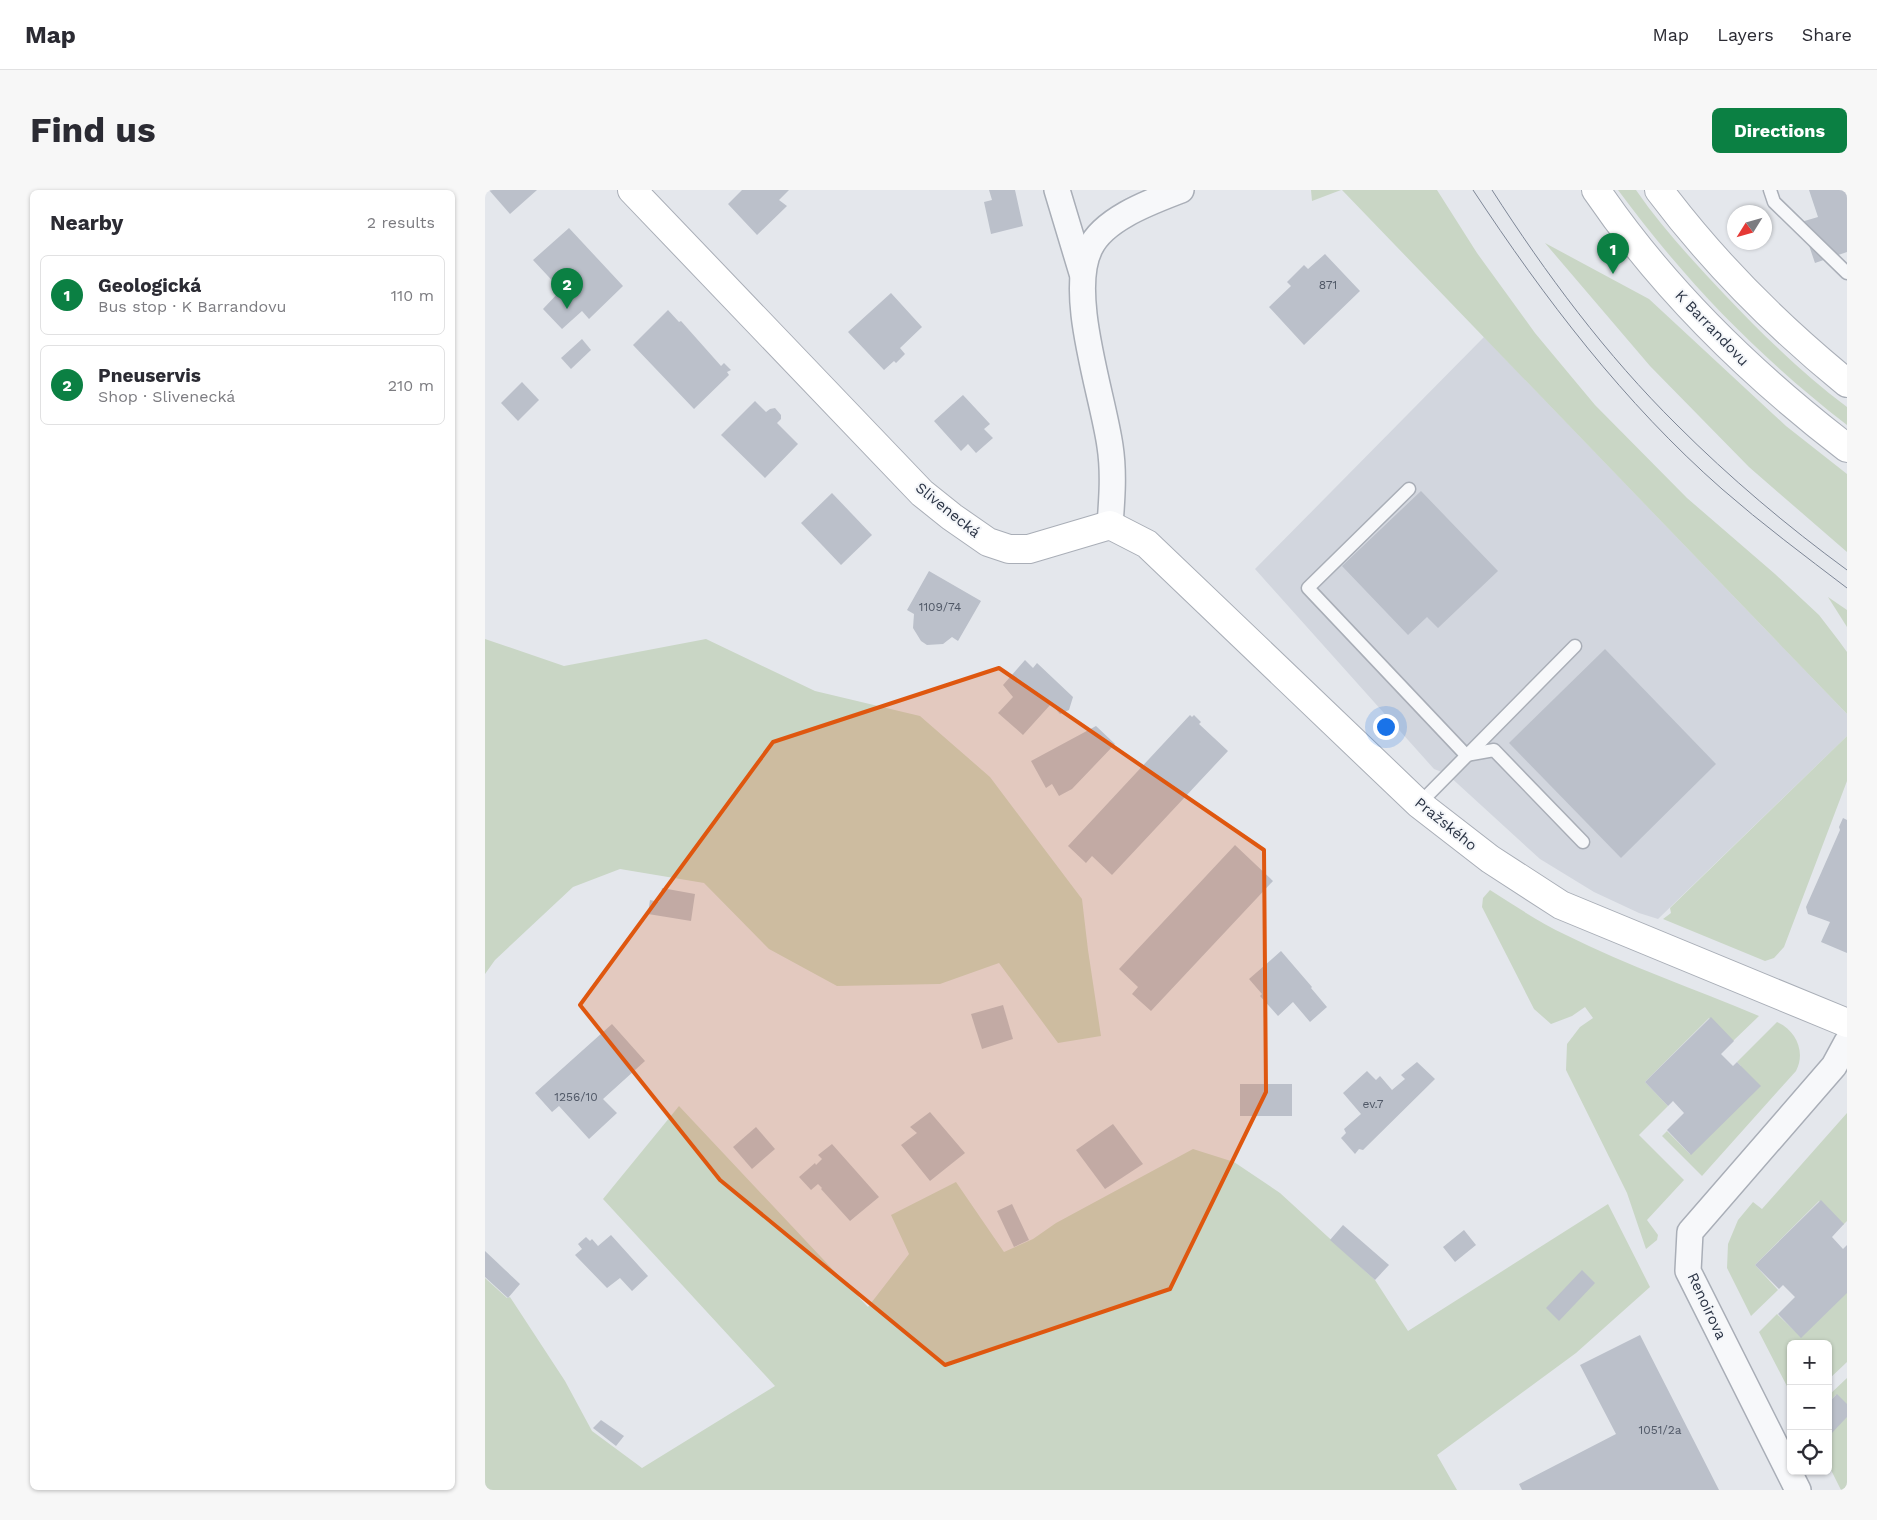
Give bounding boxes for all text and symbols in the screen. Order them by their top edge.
text: Map [25,21,76,49]
text: Map [1652,24,1689,45]
text: Layers [1717,24,1774,45]
text: Share [1802,24,1852,45]
button: Directions [1712,108,1847,153]
text: Find us [30,109,156,151]
north arrow [1727,205,1772,250]
text: Nearby [50,210,123,235]
text: 2 results [367,213,435,232]
pin: 1 [1597,233,1629,274]
pin: 2 [551,268,583,309]
text: Geologická [98,274,201,297]
house number: 871 [1319,278,1337,292]
text: 1 [64,286,70,305]
text: 110 m [391,286,434,305]
street label: K Barrandovu [1671,286,1753,370]
text: Bus stop · K Barrandovu [98,297,286,316]
text: Pneuservis [98,364,201,387]
text: 2 [62,376,72,395]
text: 210 m [388,376,434,395]
text: Shop · Slivenecká [98,387,235,406]
street label: Slivenecká [912,479,984,542]
house number: 1109/74 [919,600,961,614]
your location [1373,714,1399,740]
street label: Pražského [1411,794,1481,854]
house number: 1256/10 [554,1090,598,1104]
house number: ev.7 [1363,1097,1384,1111]
street label: Renoirova [1684,1270,1731,1343]
map controls [1787,1340,1832,1475]
button: + [1787,1340,1832,1385]
button: − [1787,1385,1832,1430]
house number: 1051/2a [1639,1423,1682,1437]
button: locate [1787,1430,1832,1475]

